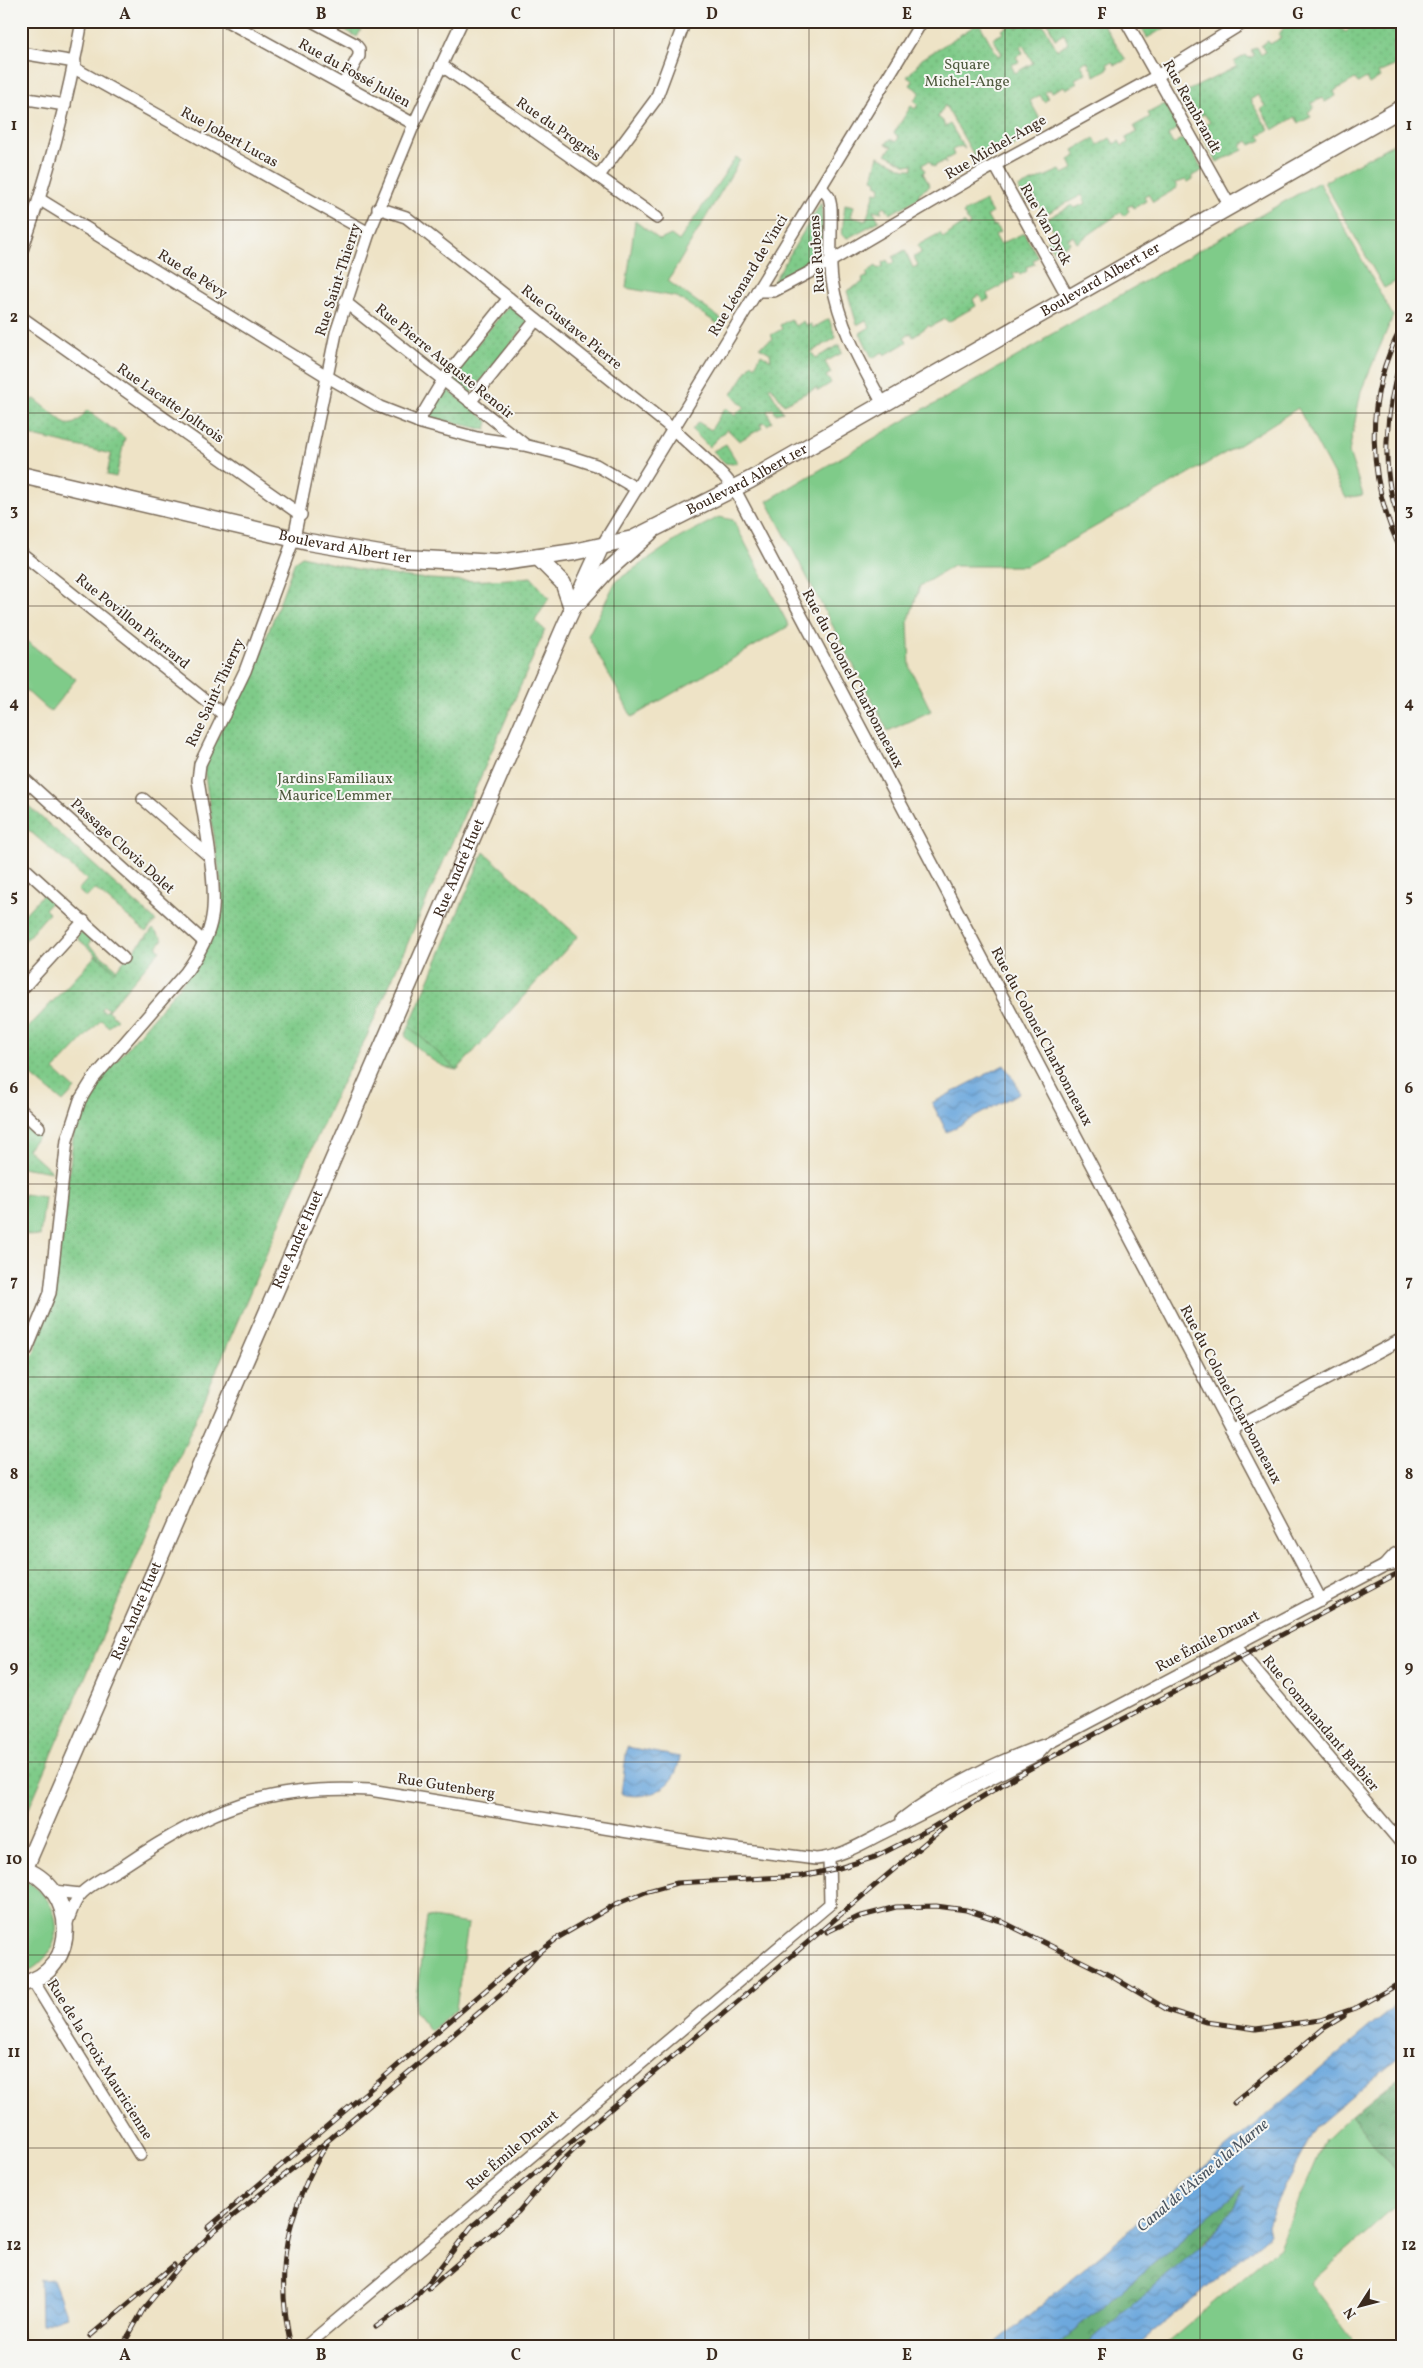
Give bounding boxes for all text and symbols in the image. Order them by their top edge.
text: A [119,4,131,26]
text: B [316,4,327,26]
text: C [511,4,521,26]
text: D [706,4,718,26]
text: E [902,4,912,26]
text: F [1097,4,1107,26]
text: G [1292,4,1304,26]
street label: Rue du Fossé Julien [294,34,414,114]
park label: Square Michel-Ange [924,55,1010,93]
street label: Rue Rembrandt [1157,57,1225,157]
street label: Rue du Progrès [511,93,605,167]
street label: Rue Jobert Lucas [176,102,282,174]
street label: Rue Michel-Ange [941,110,1051,186]
text: 1 [11,115,17,137]
text: 1 [1406,115,1412,137]
street label: Rue Van Dyck [1014,180,1076,270]
street label: Rue Léonard de Vinci [704,211,794,341]
street label: Rue Rubens [805,214,831,294]
street label: Rue Saint-Thierry [311,221,367,339]
street label: Boulevard Albert 1er [1037,237,1164,322]
street label: Rue de Pévy [153,245,231,305]
street label: Rue Gustave Pierre [516,281,626,375]
street label: Rue Pierre Auguste Renoir [370,299,518,425]
text: 2 [10,307,18,329]
text: 2 [1405,307,1413,329]
street label: Rue Lacatte Joltrois [112,359,228,449]
street label: Boulevard Albert 1er [683,439,812,521]
text: 3 [10,500,18,522]
text: 3 [1405,500,1413,522]
street label: Boulevard Albert 1er [276,525,412,569]
street label: Rue Povillon Pierrard [70,569,194,675]
street label: Rue du Colonel Charbonneaux [796,586,908,772]
street label: Rue Saint-Thierry [182,635,250,751]
text: 4 [9,693,19,715]
text: 4 [1404,693,1414,715]
park label: Jardins Familiaux Maurice Lemmer [277,769,393,807]
street label: Passage Clovis Dolet [65,794,179,900]
street label: Rue André Huet [429,816,490,921]
text: 5 [10,886,18,908]
text: 5 [1405,886,1413,908]
street label: Rue du Colonel Charbonneaux [985,944,1097,1130]
text: 6 [10,1078,19,1100]
text: 6 [1405,1078,1414,1100]
street label: Rue André Huet [268,1187,329,1292]
text: 7 [10,1271,18,1293]
text: 7 [1405,1271,1413,1293]
street label: Rue du Colonel Charbonneaux [1174,1302,1286,1488]
text: 8 [10,1464,18,1486]
text: 8 [1405,1464,1413,1486]
street label: Rue André Huet [106,1559,168,1664]
street label: Rue Émile Druart [1152,1606,1264,1678]
street label: Rue Commandant Barbier [1257,1651,1383,1797]
text: 9 [10,1657,19,1679]
text: 9 [1405,1657,1414,1679]
street label: Rue Gutenberg [396,1769,497,1805]
text: 10 [6,1849,22,1871]
text: 10 [1401,1849,1417,1871]
street label: Rue de la Croix Mauricienne [41,1976,157,2144]
text: 11 [8,2042,20,2064]
text: 11 [1403,2042,1415,2064]
street label: Rue Émile Druart [462,2106,564,2196]
water label: Canal de l'Aisne à la Marne [1132,2114,1274,2238]
text: 12 [7,2235,21,2257]
text: 12 [1402,2235,1416,2257]
north arrow [1336,2280,1386,2330]
text: N [1340,2303,1361,2322]
text: A [119,2345,131,2367]
text: B [316,2345,327,2367]
text: C [511,2345,521,2367]
text: D [706,2345,718,2367]
text: E [902,2345,912,2367]
text: F [1097,2345,1107,2367]
text: G [1292,2345,1304,2367]

